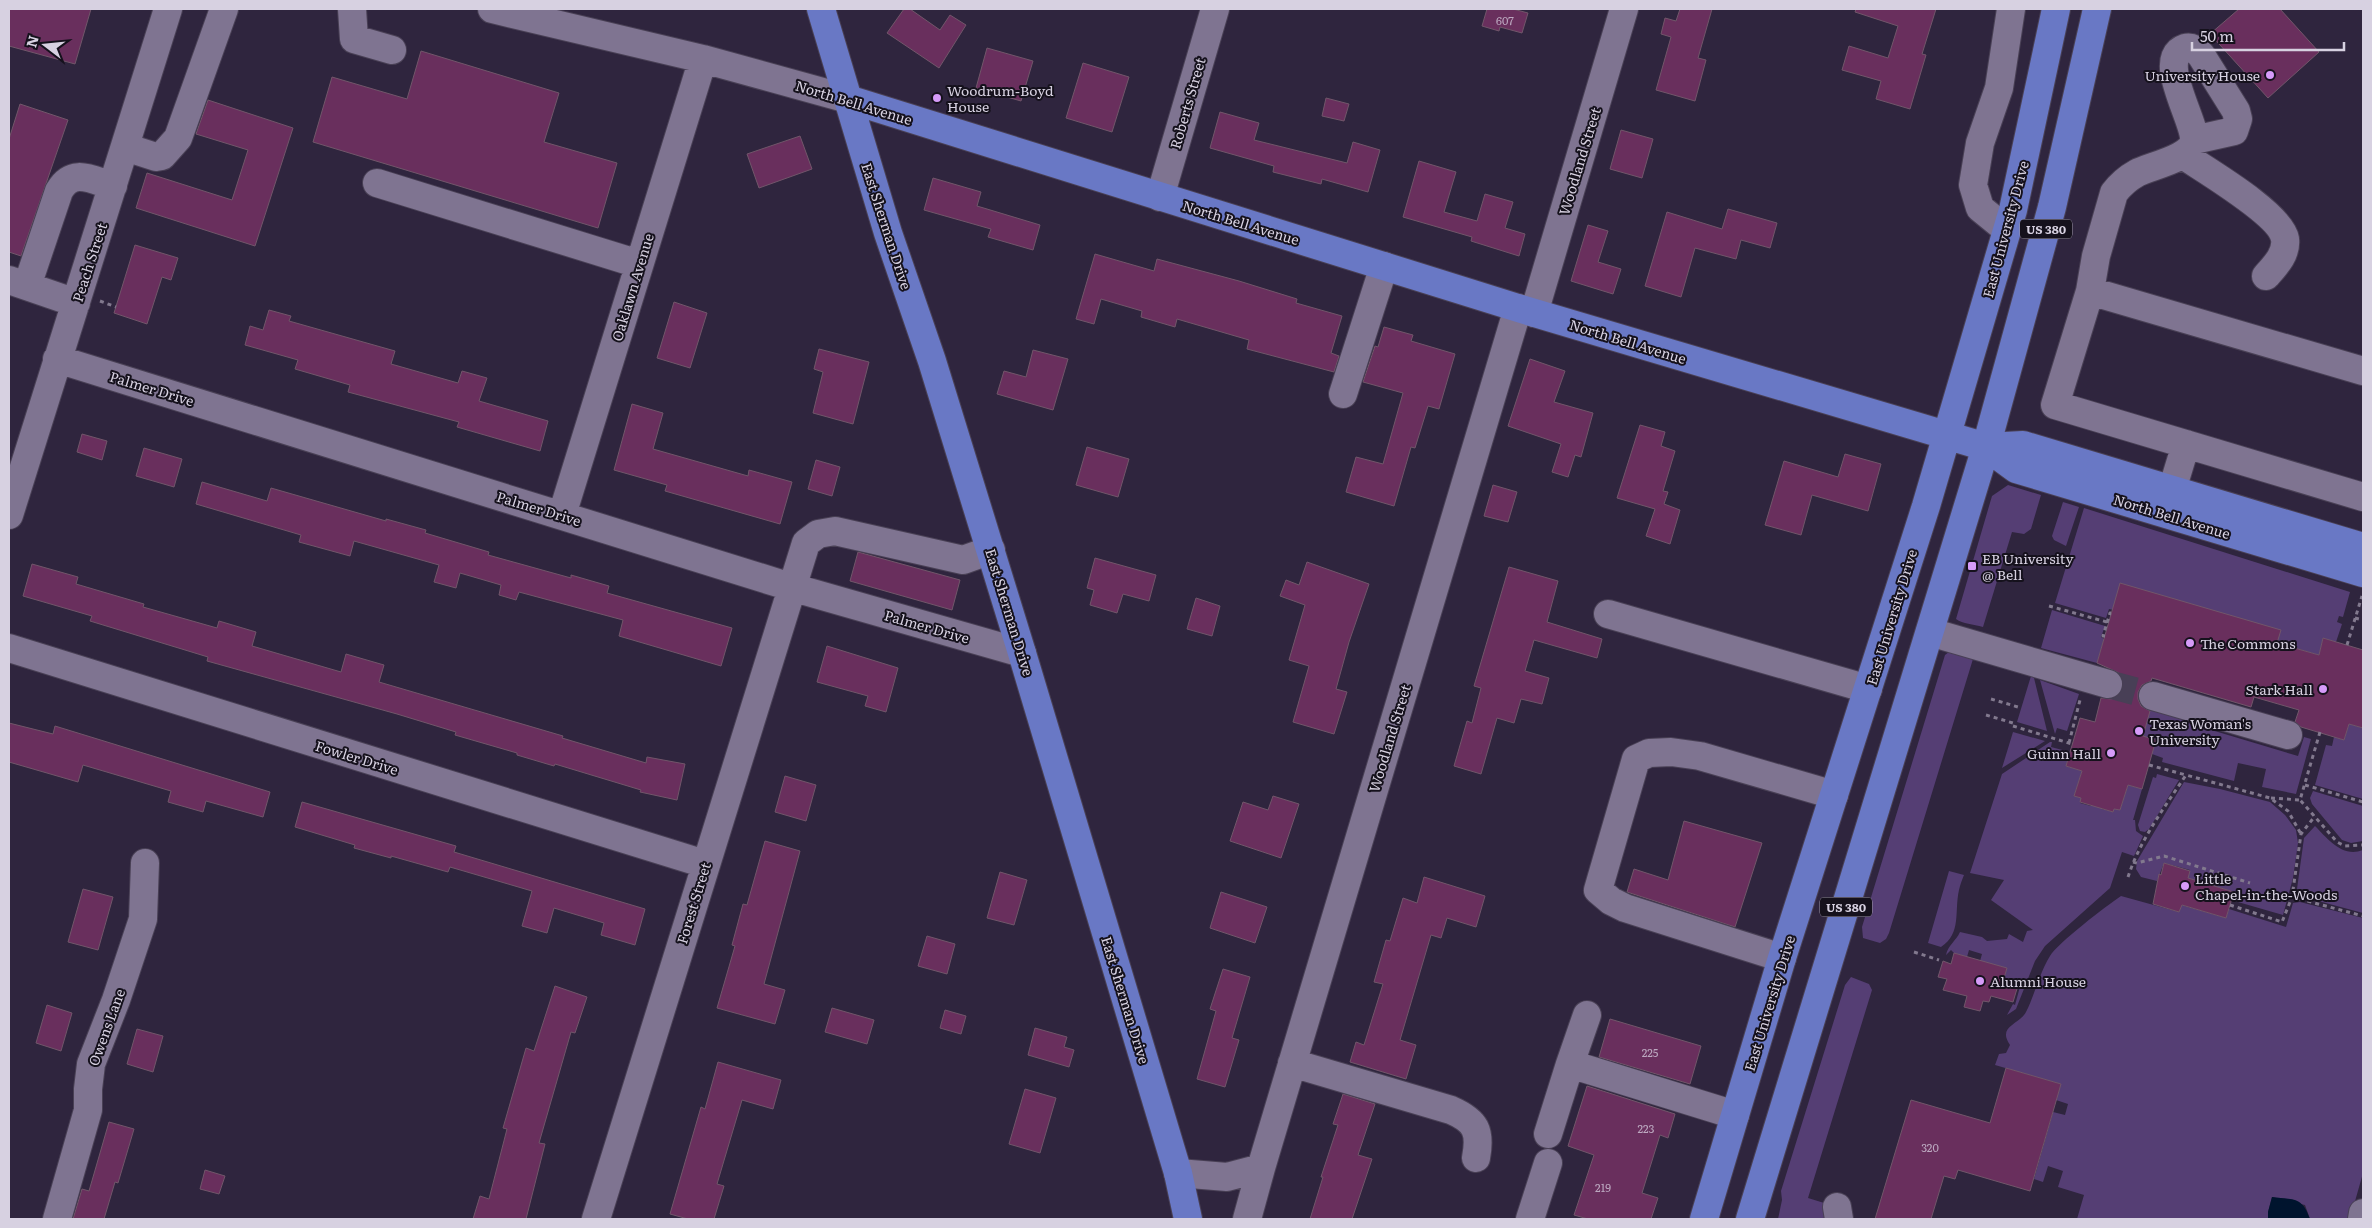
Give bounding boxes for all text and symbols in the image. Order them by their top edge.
house number: 607 [1496,12,1514,28]
north arrow [20,20,70,70]
scale bar [2192,20,2344,52]
text: 50 m [2200,24,2234,47]
text: N [20,32,43,50]
street label: Roberts Street [1164,55,1210,151]
place label: University House [2145,65,2260,85]
marker: University House [2264,69,2276,81]
street label: North Bell Avenue [793,75,915,129]
place label: Woodrum-Boyd House [947,80,1054,116]
marker: Woodrum-Boyd House [931,92,943,104]
street label: Woodland Street [1553,104,1605,217]
street label: East University Drive [1977,158,2033,300]
street label: East Sherman Drive [857,160,917,292]
street label: North Bell Avenue [1180,195,1302,249]
street label: Peach Street [67,220,111,304]
road number: US 380 [2020,220,2072,238]
street label: Oaklawn Avenue [606,231,658,343]
street label: North Bell Avenue [1567,314,1689,368]
street label: Palmer Drive [107,366,197,410]
street label: Palmer Drive [494,486,584,530]
street label: North Bell Avenue [2111,489,2233,543]
street label: East Sherman Drive [981,546,1039,678]
street label: East University Drive [1861,547,1921,687]
place label: EB University @ Bell [1982,548,2074,584]
marker: EB University @ Bell [1966,560,1978,572]
street label: Palmer Drive [882,604,972,648]
place label: The Commons [2200,633,2296,653]
marker: The Commons [2184,637,2196,649]
place label: Stark Hall [2246,679,2313,699]
street label: Woodland Street [1363,681,1415,794]
marker: Stark Hall [2317,683,2329,695]
place label: Texas Woman's University [2149,713,2251,749]
marker: Texas Woman's University [2133,725,2145,737]
street label: Fowler Drive [313,735,401,779]
place label: Guinn Hall [2027,743,2101,763]
marker: Guinn Hall [2105,747,2117,759]
street label: Forest Street [671,859,715,946]
place label: Little Chapel-in-the-Woods [2195,868,2337,904]
marker: Little Chapel-in-the-Woods [2179,880,2191,892]
road number: US 380 [1820,898,1872,916]
street label: East University Drive [1739,933,1799,1073]
street label: East Sherman Drive [1097,934,1155,1066]
place label: Alumni House [1990,971,2086,991]
marker: Alumni House [1974,975,1986,987]
street label: Owens Lane [83,986,129,1068]
house number: 225 [1642,1044,1659,1060]
house number: 223 [1637,1120,1655,1136]
house number: 320 [1921,1139,1939,1155]
house number: 219 [1595,1179,1611,1195]

